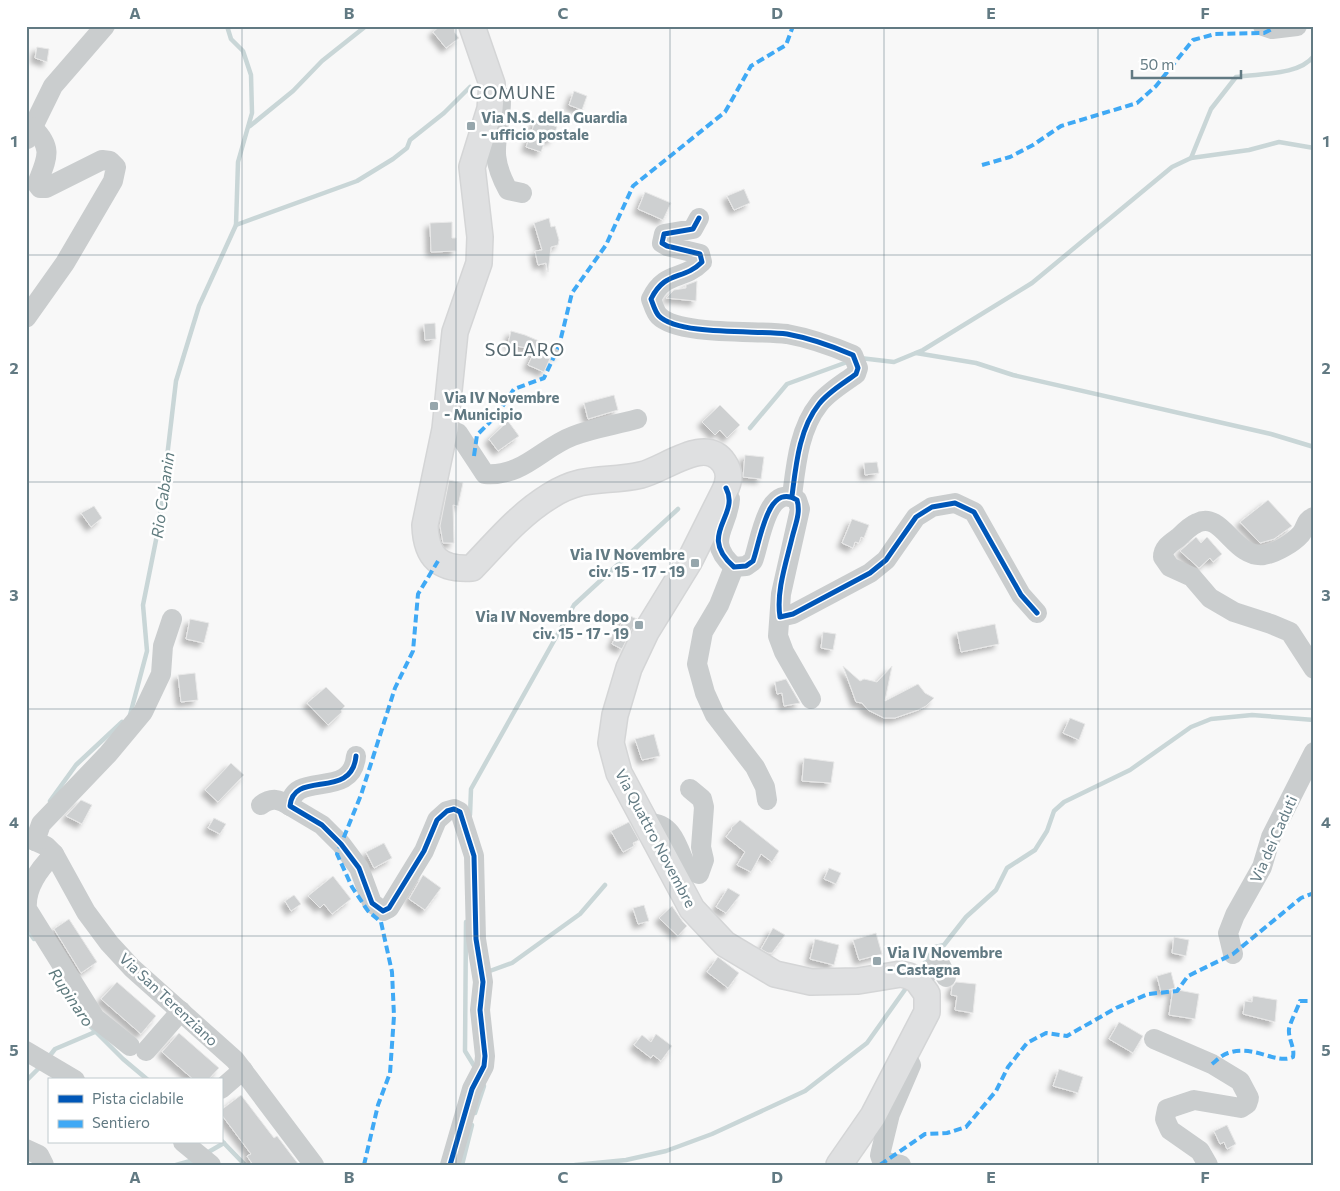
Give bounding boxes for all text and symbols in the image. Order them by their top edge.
text: A [129,3,141,22]
text: B [344,3,355,22]
text: C [558,3,569,22]
text: D [771,3,783,22]
text: E [986,3,996,22]
text: F [1200,3,1210,22]
scale bar [1132,48,1241,80]
text: 50 m [1140,55,1174,73]
district label: COMUNE [469,81,557,103]
place label: Via N.S. della Guardia - ufficio postale [481,108,628,143]
marker: Via N.S. della Guardia - ufficio postale [465,120,477,132]
text: 1 [10,131,18,150]
text: 1 [1322,131,1330,150]
district label: SOLARO [485,338,565,360]
text: 2 [9,358,19,377]
text: 2 [1321,358,1331,377]
place label: Via IV Novembre - Municipio [444,388,559,423]
marker: Via IV Novembre - Municipio [428,400,440,412]
water label: Rio Cabanin [147,451,177,539]
place label: Via IV Novembre civ. 15 - 17 - 19 [570,545,685,580]
marker: Via IV Novembre civ. 15 - 17 - 19 [689,557,701,569]
text: 3 [9,585,19,604]
text: 3 [1321,585,1331,604]
place label: Via IV Novembre dopo civ. 15 - 17 - 19 [475,607,629,642]
marker: Via IV Novembre dopo civ. 15 - 17 - 19 [633,619,645,631]
street label: Via Quattro Novembre [612,766,700,910]
street label: Via dei Caduti [1246,793,1300,885]
text: 4 [9,812,19,831]
text: 4 [1321,812,1331,831]
place label: Via IV Novembre - Castagna [887,943,1002,978]
street label: Via San Terenziano [116,949,222,1049]
marker: Via IV Novembre - Castagna [871,955,883,967]
water label: Rupinaro [46,964,98,1030]
text: 5 [9,1040,19,1059]
text: 5 [1321,1040,1331,1059]
legend [48,1078,222,1144]
text: Pista ciclabile [92,1089,184,1107]
text: Sentiero [92,1113,150,1131]
text: A [129,1167,141,1186]
text: B [344,1167,355,1186]
text: C [558,1167,569,1186]
text: D [771,1167,783,1186]
text: E [986,1167,996,1186]
text: F [1200,1167,1210,1186]

